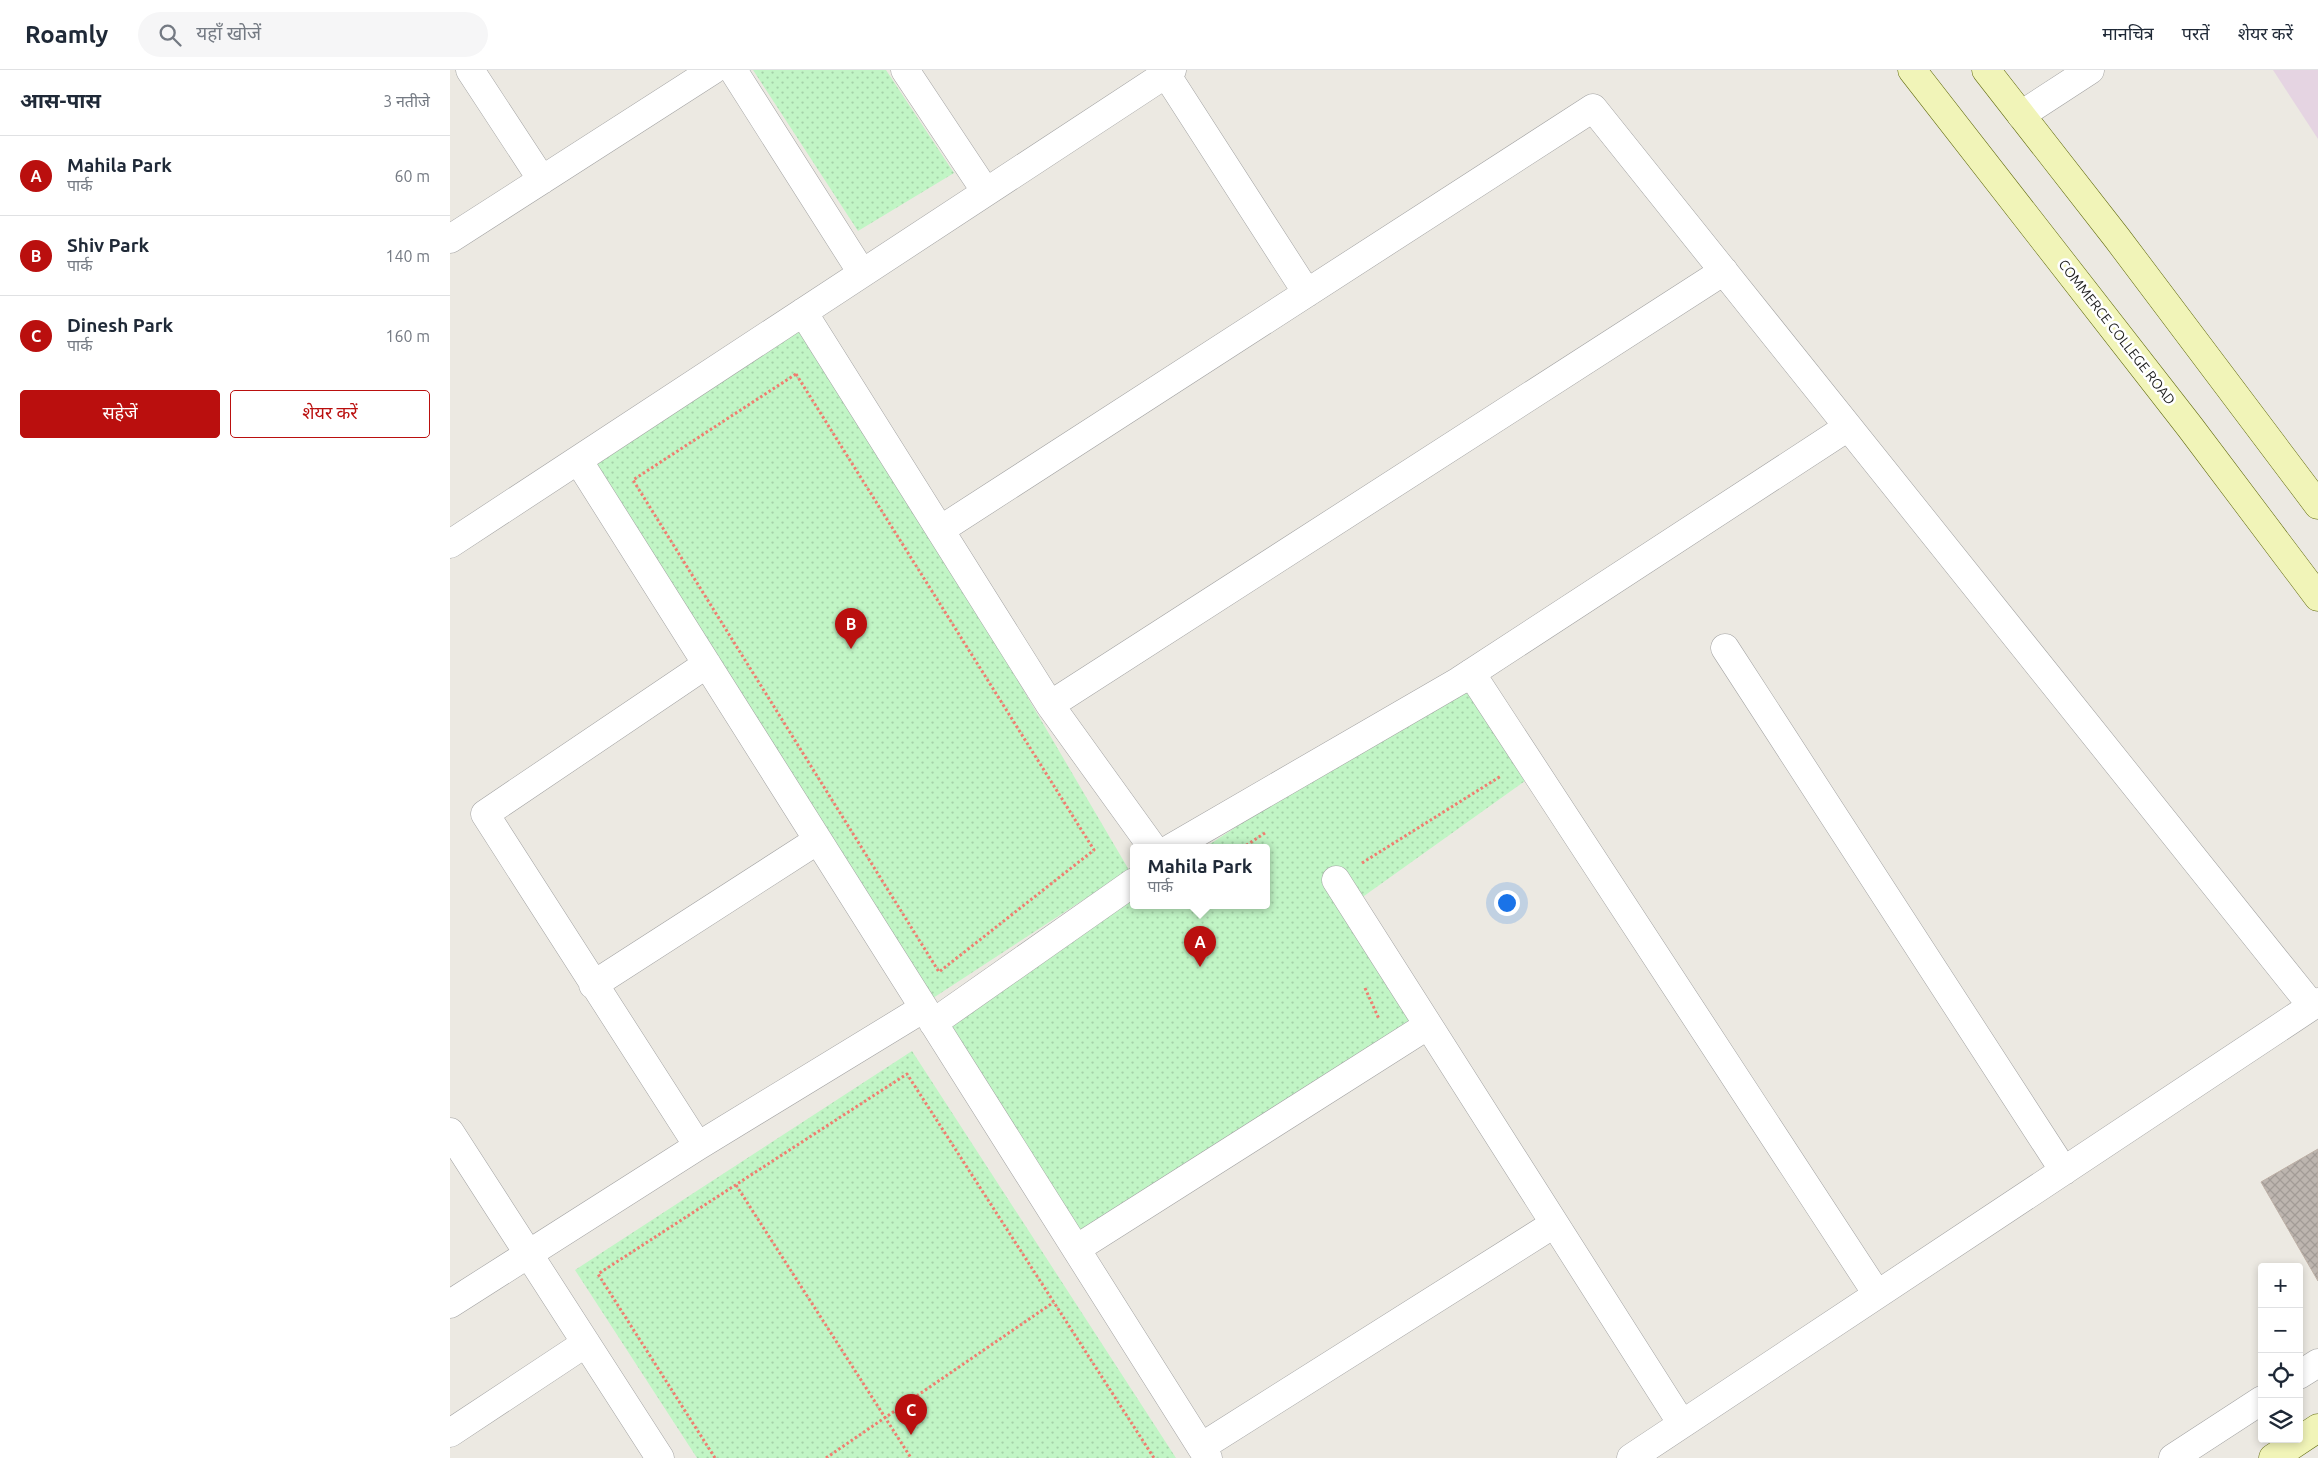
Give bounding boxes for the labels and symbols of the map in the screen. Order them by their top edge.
street label: COMMERCE COLLEGE ROAD [2055,256,2179,408]
pin: B [835,608,867,649]
your location [1494,890,1520,916]
pin: A [1184,926,1216,967]
pin: C [895,1394,927,1435]

